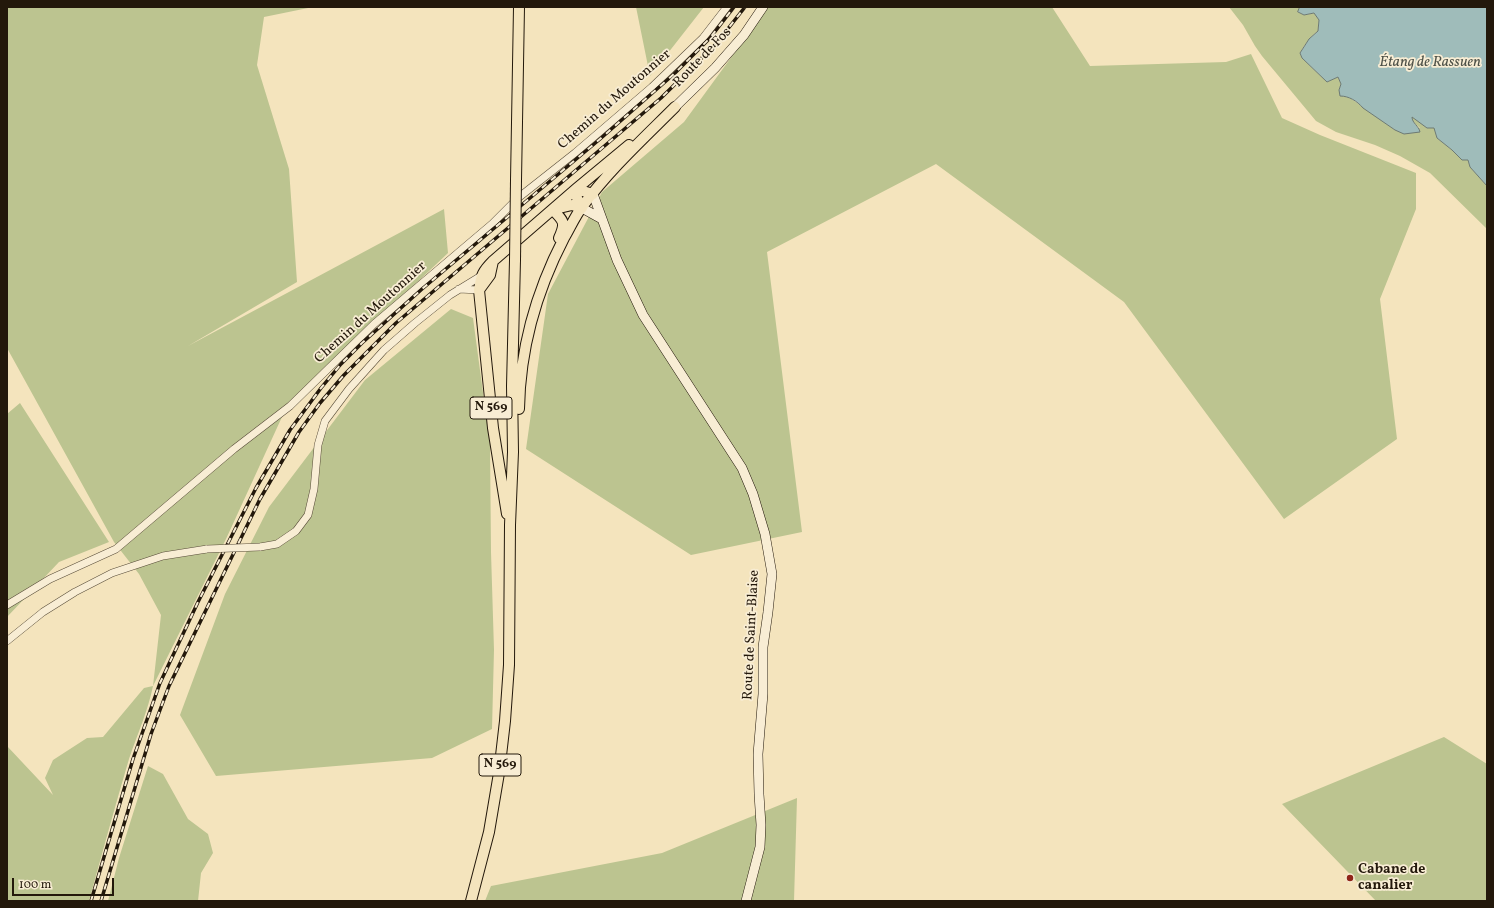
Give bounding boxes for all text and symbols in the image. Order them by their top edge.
street label: Route de Fos [670,25,736,91]
street label: Chemin du Moutonnier [555,46,675,154]
water label: Étang de Rassuen [1379,54,1481,72]
street label: Chemin du Moutonnier [312,259,430,367]
road number: N 569 [470,397,512,419]
street label: Route de Saint-Blaise [740,570,764,700]
road number: N 569 [479,754,521,776]
place label: Cabane de canalier [1358,862,1425,894]
scale bar [14,870,116,896]
marker: Cabane de canalier [1345,873,1355,883]
text: 100 m [19,877,51,893]

